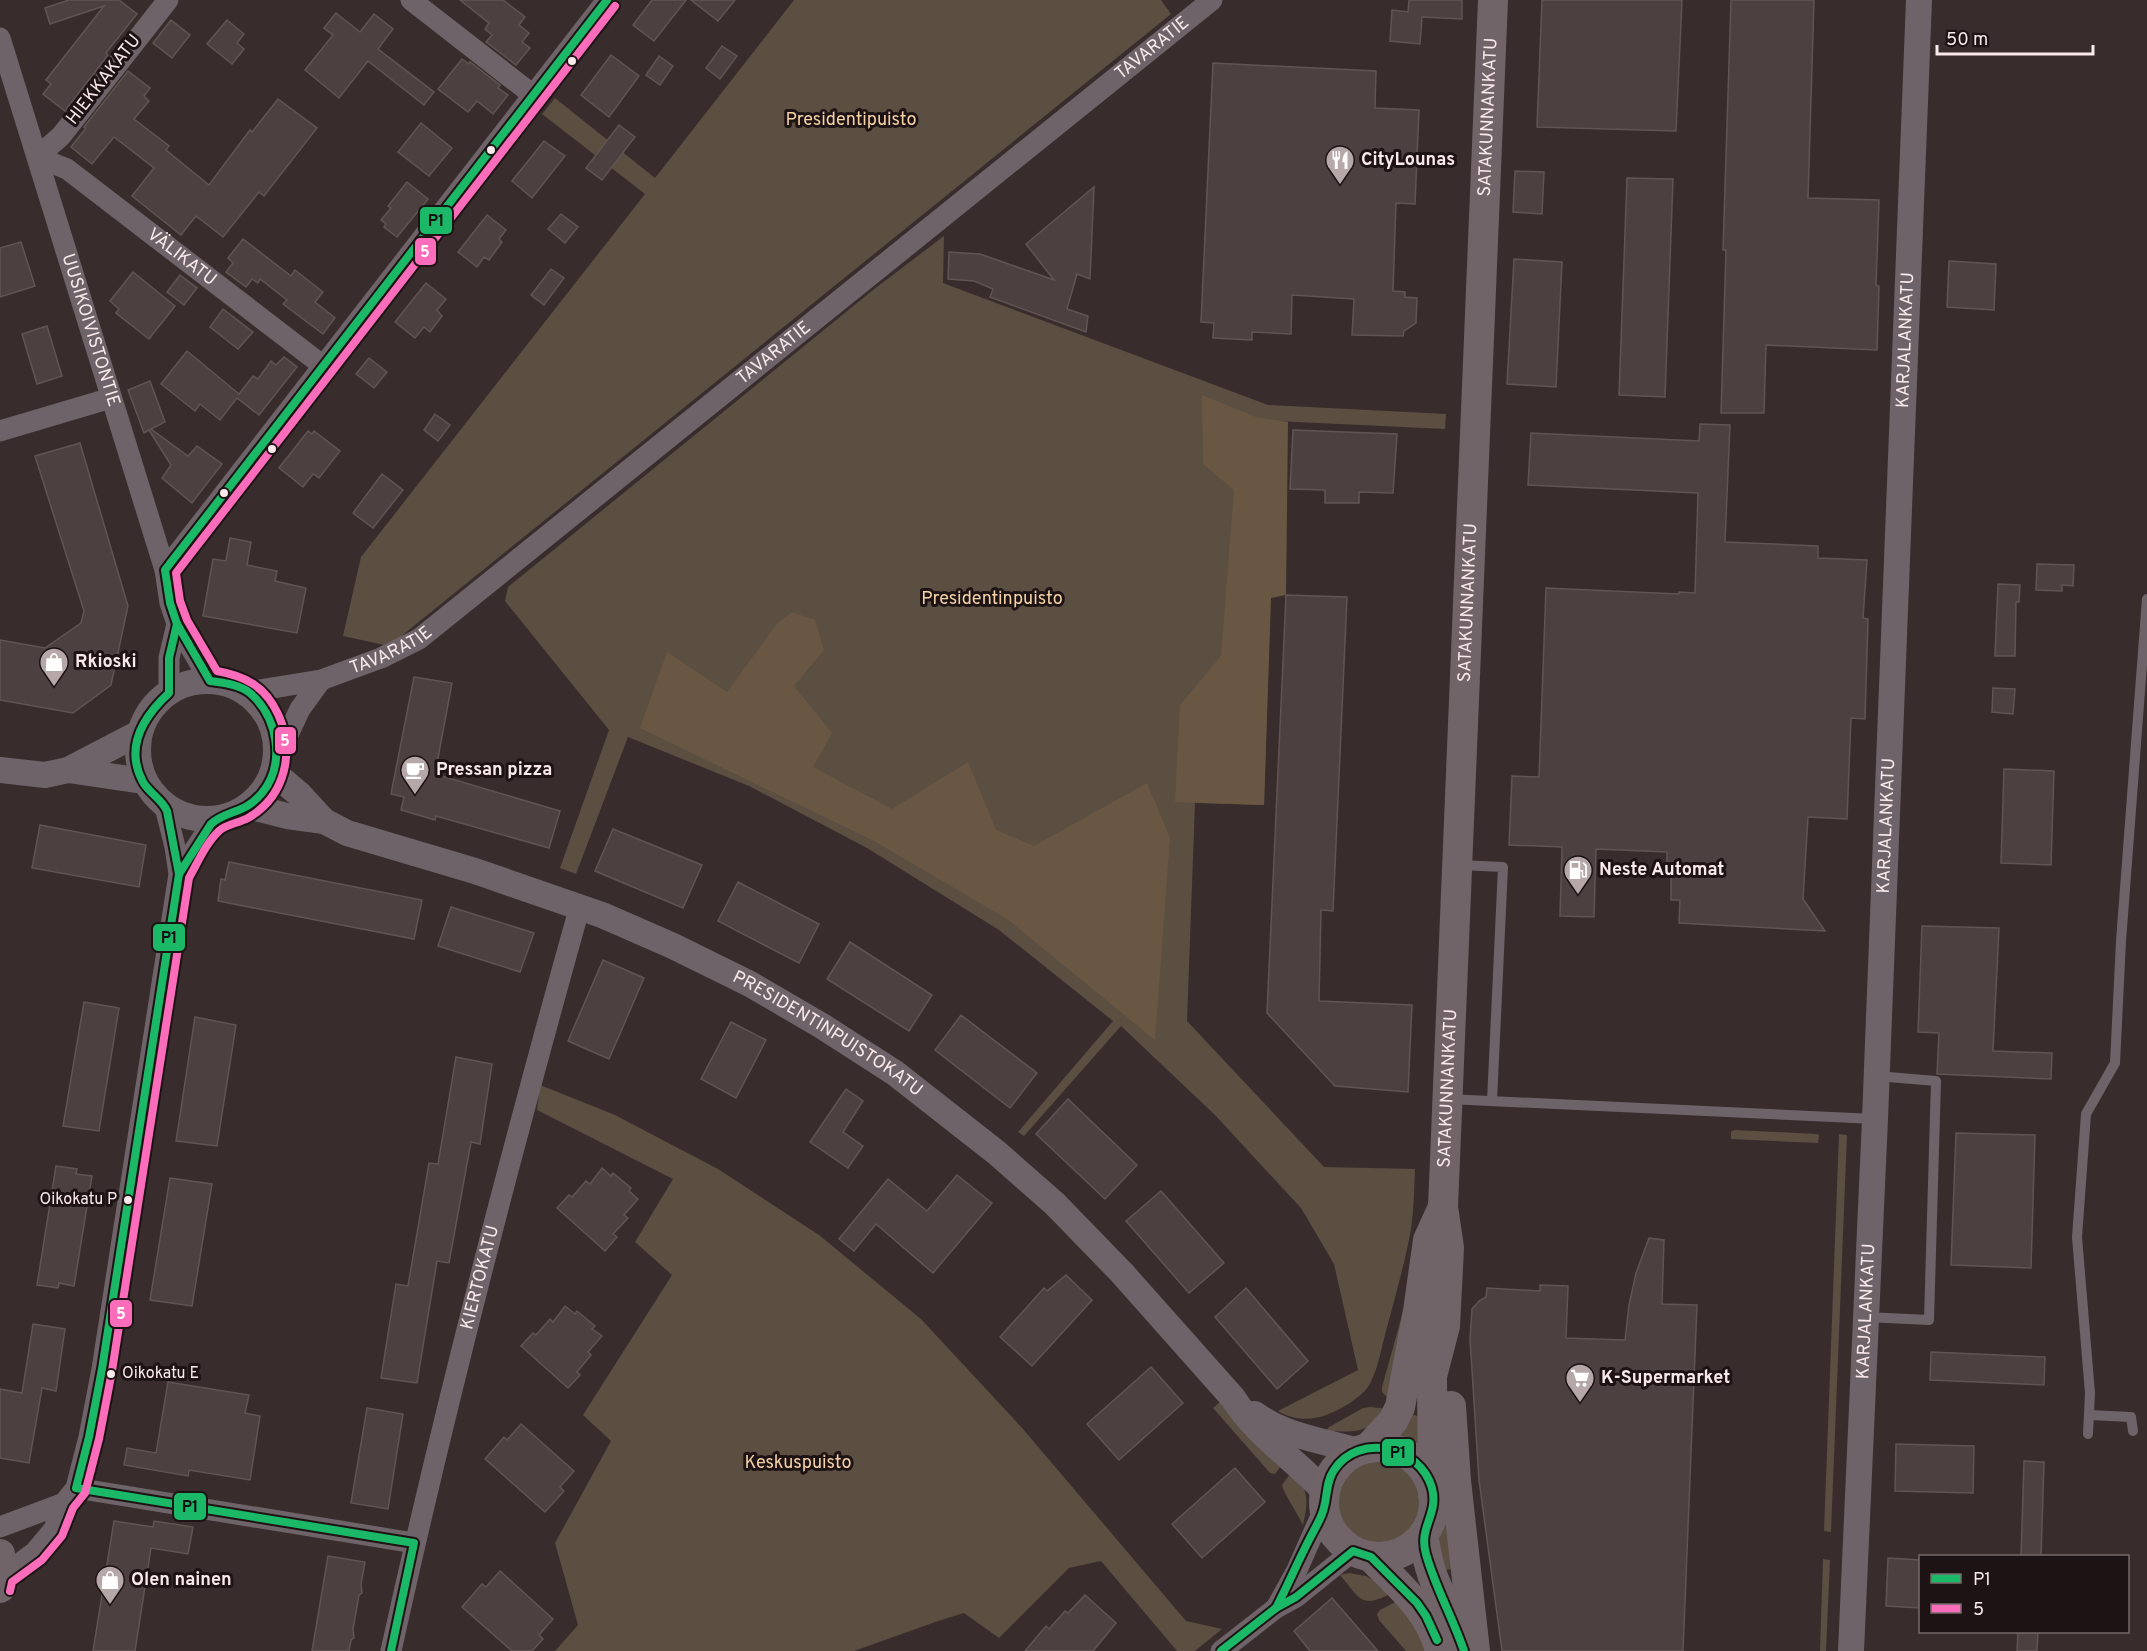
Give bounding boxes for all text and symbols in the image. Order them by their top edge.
street label: TAVARATIE [1110,11,1194,85]
scale bar [1937,18,2093,56]
text: 50 m [1946,29,1988,52]
street label: HIEKKAKATU [62,30,146,130]
street label: SATAKUNNANKATU [1473,37,1503,197]
unlabelled marker [566,55,578,67]
park label: Presidentipuisto [785,109,917,132]
unlabelled marker [485,144,497,156]
restaurant icon: CityLounas [1324,144,1356,186]
place label: CityLounas [1361,149,1455,172]
line badge: P1 [419,206,453,235]
text: P1 [428,212,444,232]
street label: VÄLIKATU [142,223,221,291]
line badge: 5 [414,237,437,266]
text: 5 [420,243,430,263]
street label: UUSIKOIVISTONTIE [56,251,125,410]
street label: KARJALANKATU [1891,272,1920,408]
street label: TAVARATIE [732,316,816,390]
unlabelled marker [266,443,278,455]
unlabelled marker [218,487,230,499]
street label: SATAKUNNANKATU [1453,523,1483,683]
park label: Presidentinpuisto [921,588,1063,611]
street label: TAVARATIE [347,621,437,680]
shop icon: Rkioski [38,646,70,688]
place label: Rkioski [75,651,137,674]
line badge: 5 [274,726,297,755]
text: 5 [280,732,290,752]
cafe icon: Pressan pizza [399,754,431,796]
street label: KARJALANKATU [1872,757,1901,894]
place label: Pressan pizza [436,759,552,782]
fuel station icon: Neste Automat [1562,854,1594,896]
place label: Neste Automat [1599,859,1724,882]
line badge: P1 [152,923,186,952]
text: P1 [161,929,177,949]
street label: PRESIDENTINPUISTOKATU [729,966,927,1102]
street label: SATAKUNNANKATU [1433,1008,1463,1168]
place label: Oikokatu P [40,1190,117,1210]
marker: Oikokatu P [122,1194,134,1206]
street label: KIERTOKATU [456,1223,505,1332]
street label: KARJALANKATU [1852,1243,1881,1380]
line badge: 5 [109,1299,133,1328]
text: 5 [116,1305,126,1325]
supermarket icon: K-Supermarket [1564,1362,1596,1404]
place label: Oikokatu E [122,1364,199,1384]
place label: K-Supermarket [1601,1367,1730,1390]
marker: Oikokatu E [105,1368,117,1380]
line badge: P1 [1381,1438,1415,1467]
text: P1 [1390,1444,1406,1464]
park label: Keskuspuisto [744,1452,852,1475]
line badge: P1 [173,1492,207,1521]
text: P1 [182,1498,198,1518]
legend [1919,1555,2129,1633]
shop icon: Olen nainen [94,1564,126,1606]
place label: Olen nainen [131,1569,232,1592]
text: P1 [1973,1569,1991,1592]
text: 5 [1973,1599,1984,1622]

